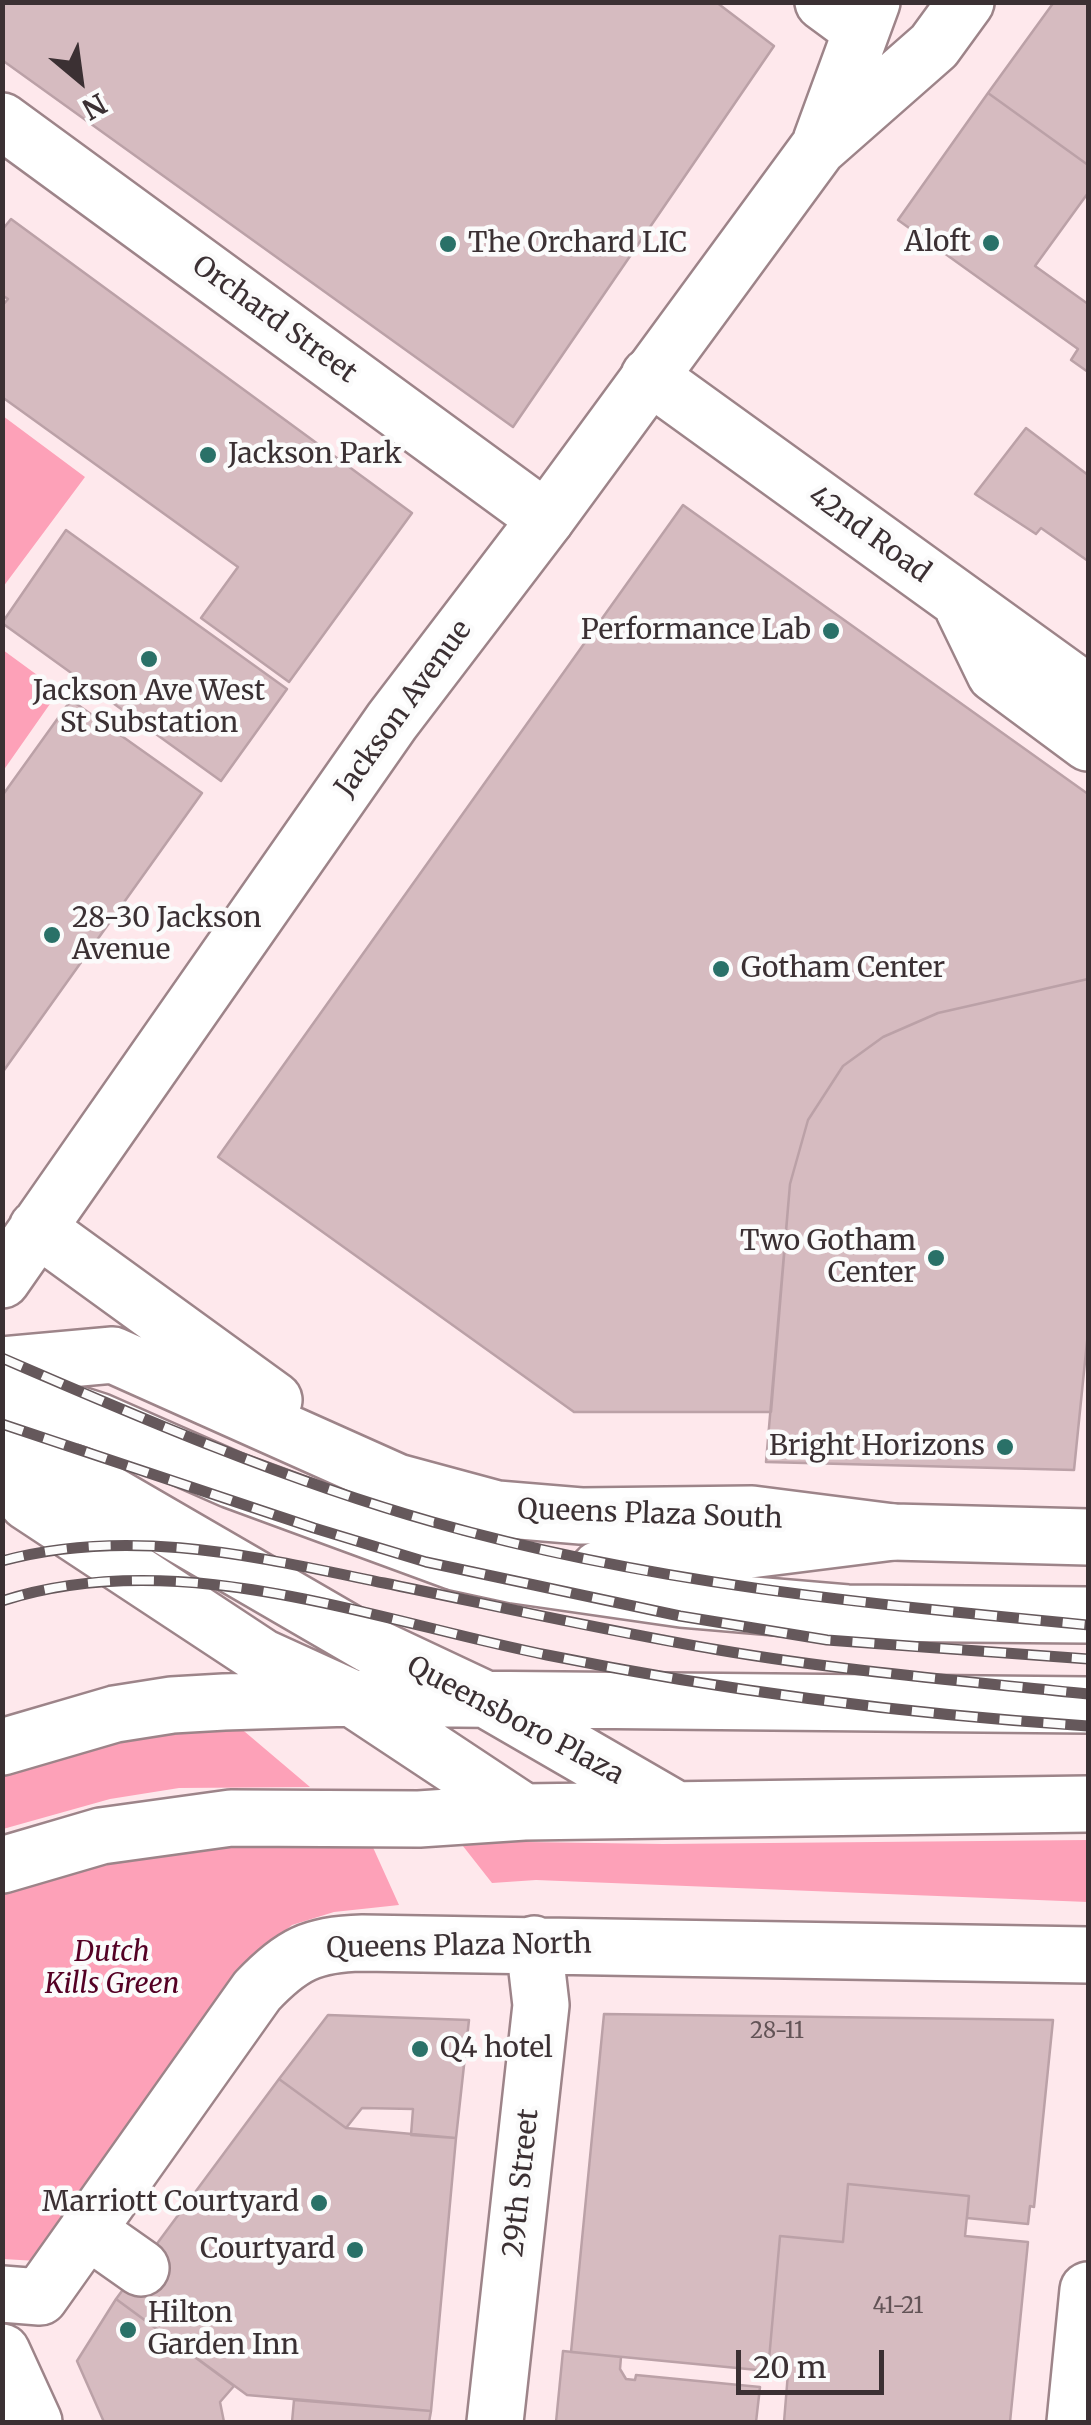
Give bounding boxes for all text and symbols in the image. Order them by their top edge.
north arrow [30,30,130,130]
text: N [76,85,113,127]
place label: Aloft [904,226,971,260]
place label: The Orchard LIC [468,227,687,261]
marker: Aloft [980,232,1002,254]
marker: The Orchard LIC [437,233,459,255]
street label: Orchard Street [185,249,363,391]
place label: Jackson Park [228,438,402,472]
marker: Jackson Park [197,444,219,466]
street label: 42nd Road [802,480,936,590]
street label: Jackson Avenue [329,614,479,804]
place label: Performance Lab [581,614,811,648]
marker: Performance Lab [820,620,842,642]
marker: Jackson Ave West St Substation [138,648,160,670]
place label: Jackson Ave West St Substation [33,675,265,741]
place label: 28-30 Jackson Avenue [72,902,262,968]
marker: 28-30 Jackson Avenue [41,924,63,946]
place label: Gotham Center [741,952,945,986]
marker: Gotham Center [710,958,732,980]
place label: Two Gotham Center [740,1225,916,1291]
marker: Two Gotham Center [925,1247,947,1269]
place label: Bright Horizons [769,1430,985,1464]
marker: Bright Horizons [994,1436,1016,1458]
street label: Queens Plaza South [517,1494,783,1536]
street label: Queensboro Plaza [401,1650,629,1792]
street label: Queens Plaza North [326,1928,592,1966]
park label: Dutch Kills Green [45,1936,179,2002]
house number: 28-11 [750,2019,804,2045]
place label: Q4 hotel [440,2032,553,2066]
marker: Q4 hotel [409,2038,431,2060]
street label: 29th Street [498,2107,546,2259]
place label: Marriott Courtyard [42,2186,299,2220]
marker: Marriott Courtyard [308,2192,330,2214]
place label: Courtyard [200,2233,335,2267]
marker: Courtyard [344,2239,366,2261]
house number: 41-21 [873,2294,923,2320]
place label: Hilton Garden Inn [148,2297,299,2363]
marker: Hilton Garden Inn [117,2319,139,2341]
scale bar [741,2330,888,2392]
text: 20 m [753,2348,826,2386]

